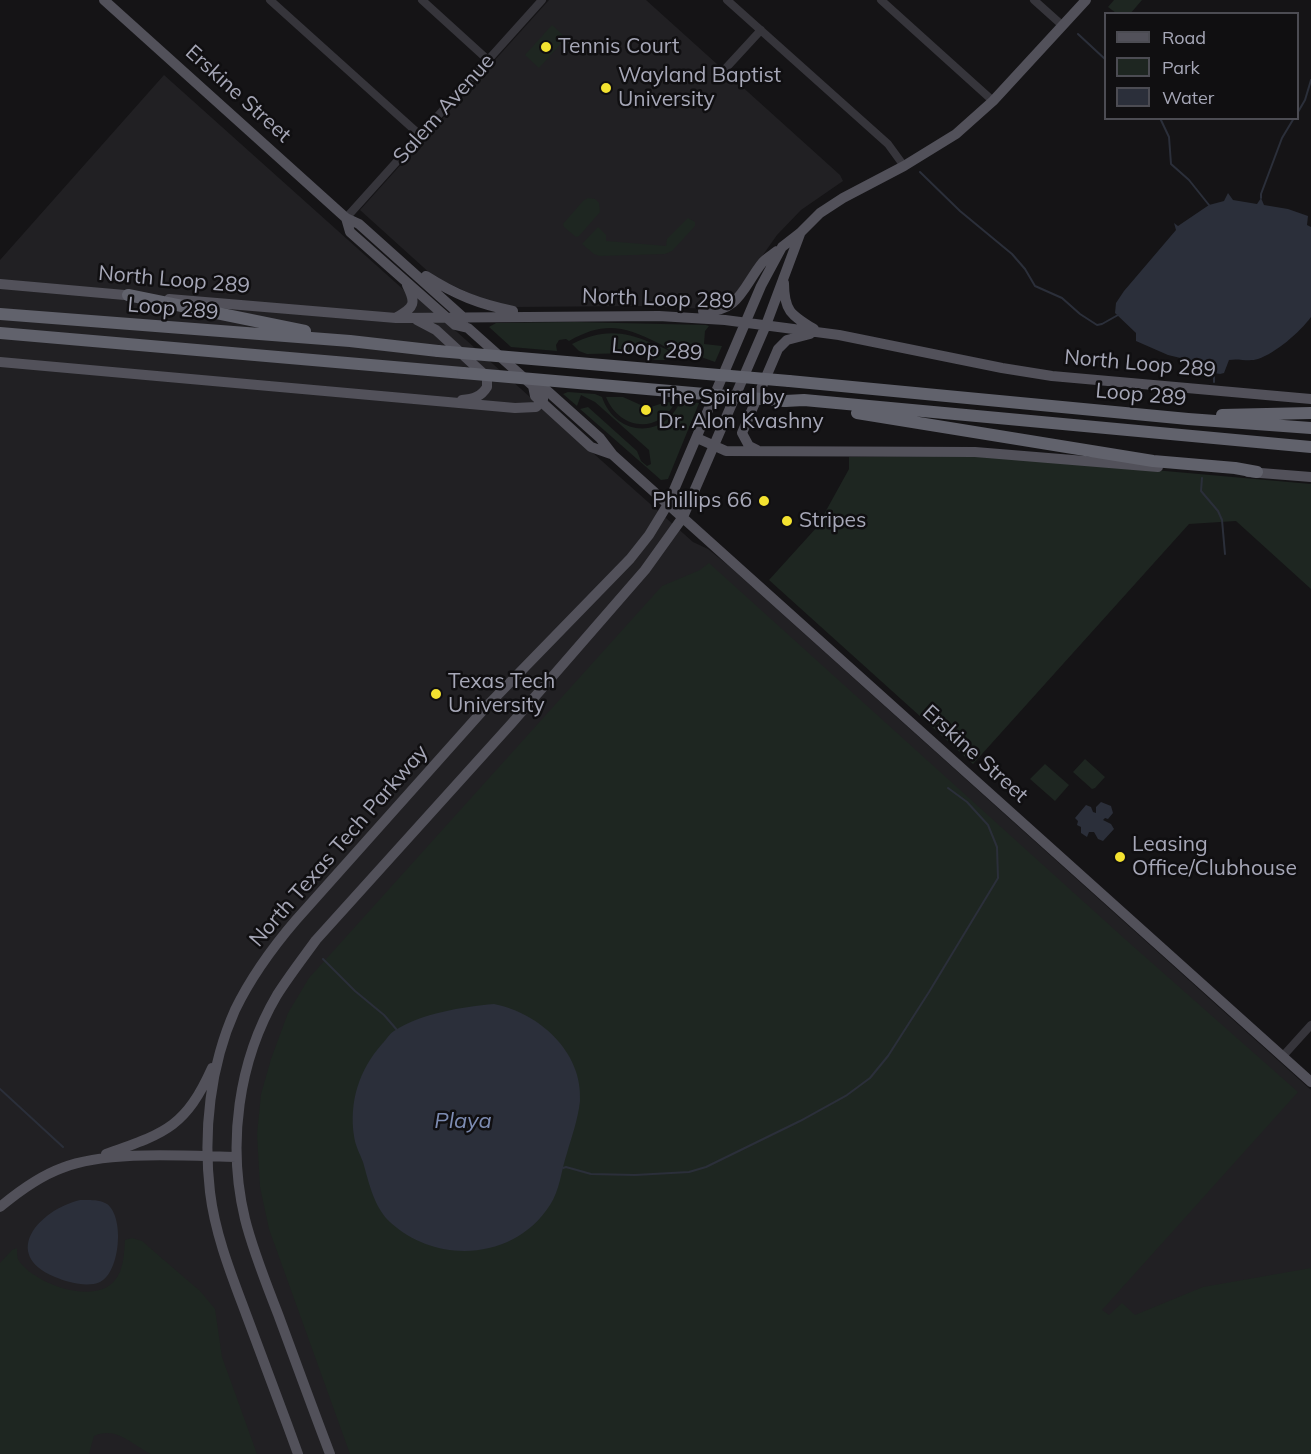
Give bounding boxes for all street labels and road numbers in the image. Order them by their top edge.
street label: Erskine Street [180,40,296,148]
street label: Salem Avenue [388,49,500,169]
street label: North Loop 289 [97,261,251,299]
street label: North Loop 289 [582,284,734,314]
street label: Loop 289 [126,292,220,326]
street label: Loop 289 [610,333,704,367]
street label: North Loop 289 [1063,345,1217,383]
street label: Loop 289 [1094,378,1188,412]
street label: Erskine Street [917,700,1033,808]
street label: North Texas Tech Parkway [244,740,434,952]

